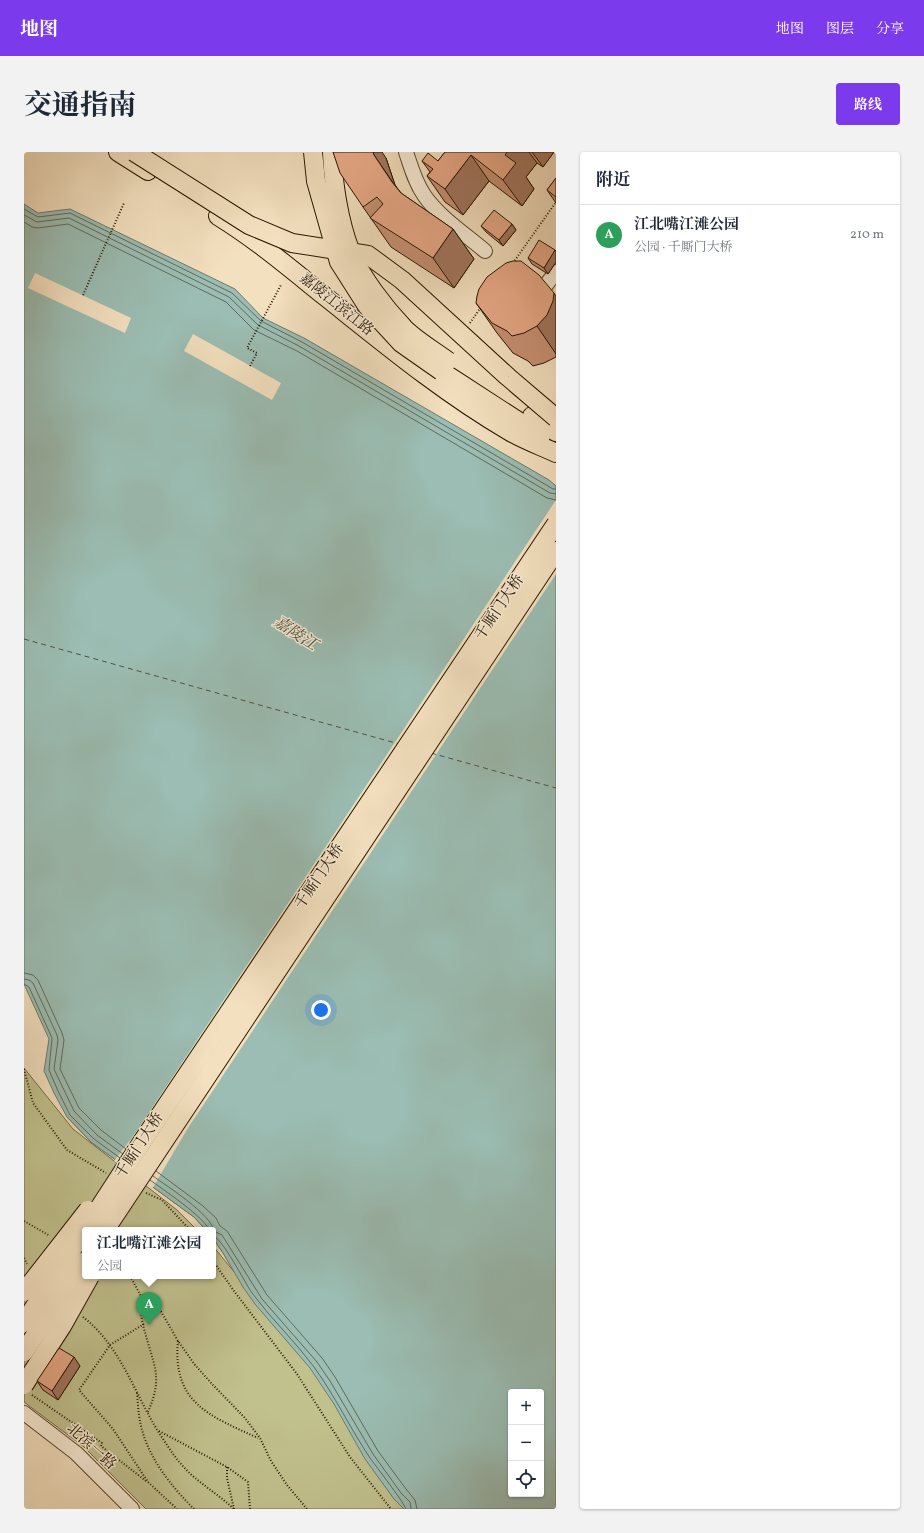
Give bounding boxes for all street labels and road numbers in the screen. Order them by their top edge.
street label: 嘉陵江滨江路 [294,269,378,341]
street label: 千厮门大桥 [470,571,530,645]
street label: 千厮门大桥 [290,840,350,914]
street label: 千厮门大桥 [111,1109,169,1183]
street label: 北滨一路 [62,1419,120,1475]

